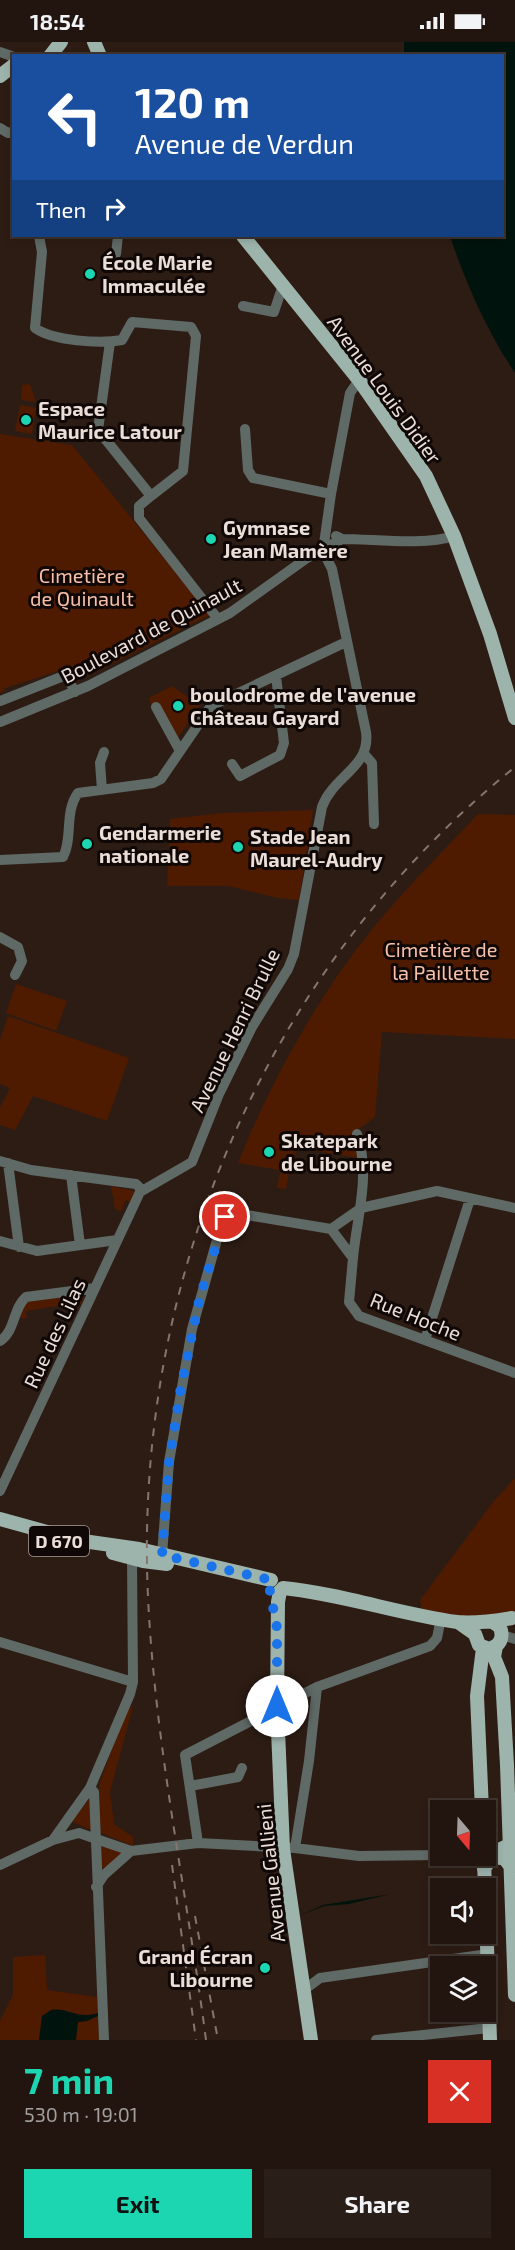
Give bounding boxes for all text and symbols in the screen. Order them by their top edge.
text: 18:54 [30,8,85,34]
text: 120 m [135,76,250,126]
icon: left [36,78,114,156]
text: Avenue de Verdun [135,127,354,159]
icon: right [98,192,131,225]
text: Then [36,196,86,222]
place label: École Marie Immaculée [102,250,213,297]
marker: École Marie Immaculée [83,267,97,281]
street label: Avenue Louis Didier [323,310,447,468]
place label: Espace Maurice Latour [38,396,182,443]
marker: Espace Maurice Latour [19,413,33,427]
place label: Gymnase Jean Mamère [223,515,348,562]
marker: Gymnase Jean Mamère [204,532,218,546]
park label: Cimetière de Quinault [30,563,134,610]
street label: Boulevard de Quinault [57,572,246,688]
place label: boulodrome de l'avenue Château Gayard [190,682,416,730]
marker: boulodrome de l'avenue Château Gayard [171,699,185,713]
place label: Gendarmerie nationale [99,820,221,867]
place label: Stade Jean Maurel-Audry [250,824,383,872]
marker: Gendarmerie nationale [80,837,94,851]
marker: Stade Jean Maurel-Audry [231,840,245,854]
park label: Cimetière de la Paillette [384,937,498,984]
street label: Avenue Henri Brulle [184,944,284,1116]
place label: Skatepark de Libourne [281,1128,392,1175]
marker: Skatepark de Libourne [262,1145,276,1159]
pin [199,1191,250,1242]
icon: arrive [208,1200,241,1233]
street label: Rue des Lilas [18,1274,90,1392]
street label: Rue Hoche [367,1287,465,1345]
road number: D 670 [29,1526,89,1556]
position arrow [245,1674,309,1738]
north arrow [430,1800,496,1866]
map controls [430,1800,496,2022]
street label: Avenue Gallieni [251,1803,289,1943]
button: sound [430,1878,496,1944]
place label: Grand Écran Libourne [138,1944,253,1991]
button: layers [430,1956,496,2022]
marker: Grand Écran Libourne [258,1961,272,1975]
text: 7 min [24,2058,114,2101]
button: close [428,2060,491,2123]
text: 530 m · 19:01 [24,2102,138,2126]
button: Exit [24,2169,252,2238]
button: Share [264,2169,491,2238]

